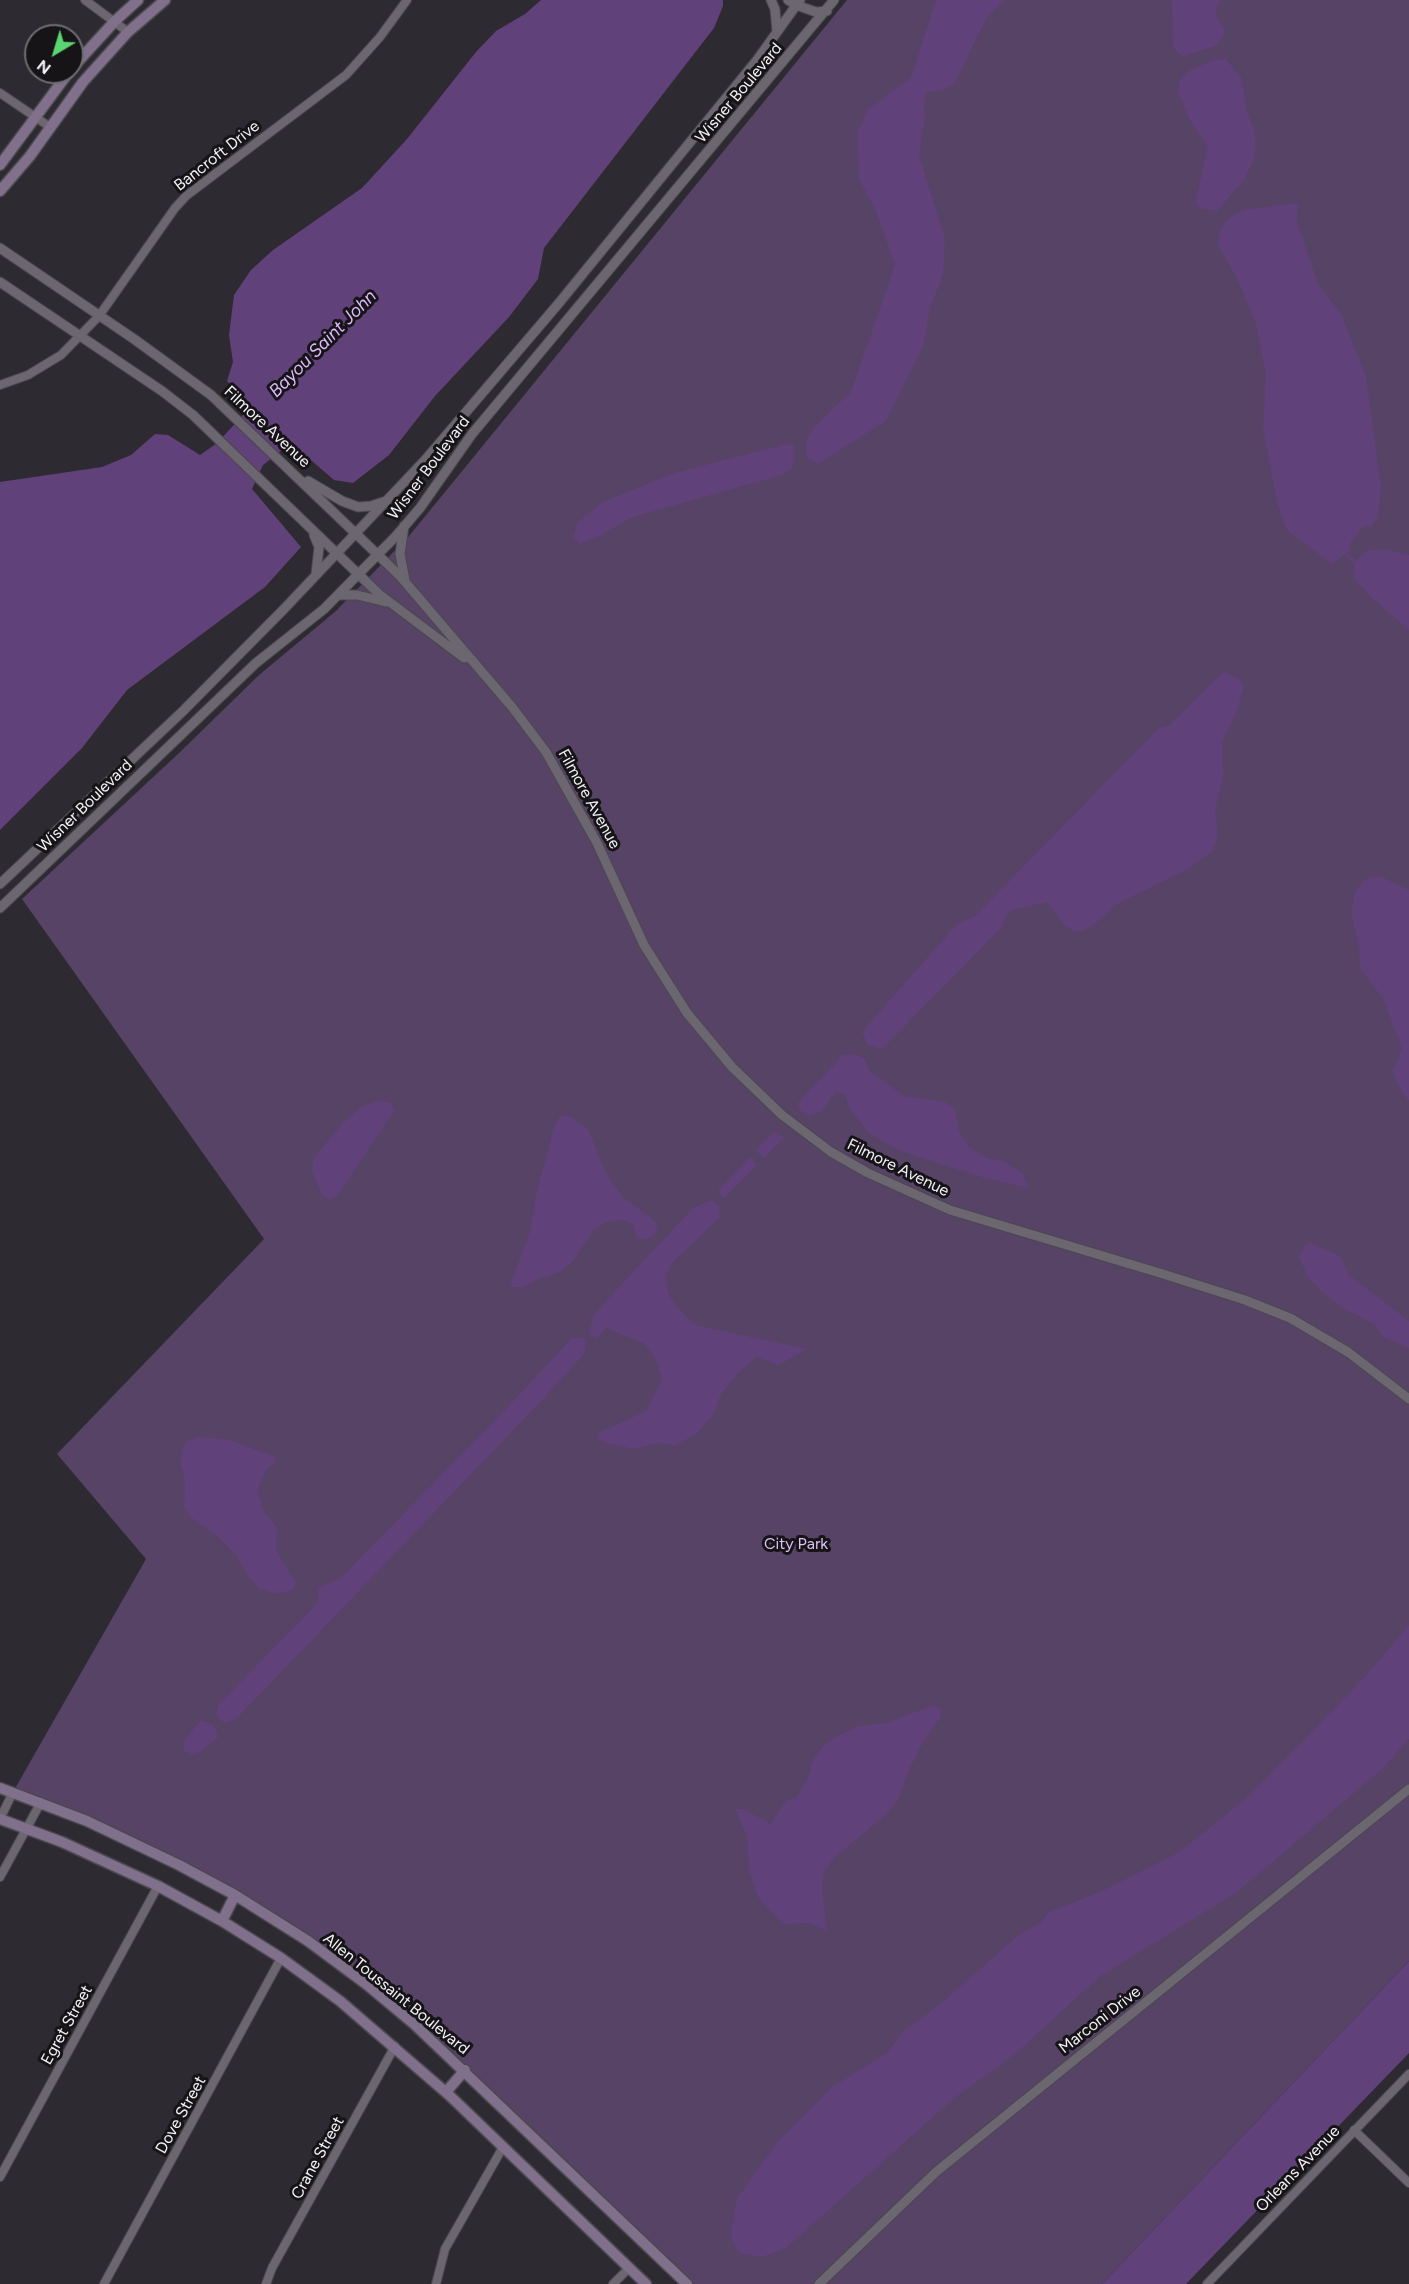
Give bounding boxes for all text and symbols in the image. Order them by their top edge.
north arrow [24,24,84,84]
street label: Wisner Boulevard [692,39,786,147]
text: N [33,56,55,78]
street label: Bancroft Drive [170,117,264,195]
water label: Bayou Saint John [265,286,381,402]
street label: Filmore Avenue [220,382,314,472]
street label: Wisner Boulevard [384,412,474,524]
street label: Filmore Avenue [554,746,624,852]
street label: Wisner Boulevard [33,756,137,856]
street label: Filmore Avenue [844,1135,952,1201]
park label: City Park [764,1534,828,1554]
street label: Allen Toussaint Boulevard [319,1929,473,2059]
street label: Egret Street [37,1982,97,2068]
street label: Marconi Drive [1055,1982,1145,2058]
street label: Dove Street [152,2073,210,2157]
street label: Crane Street [287,2113,349,2203]
street label: Orleans Avenue [1252,2122,1344,2216]

